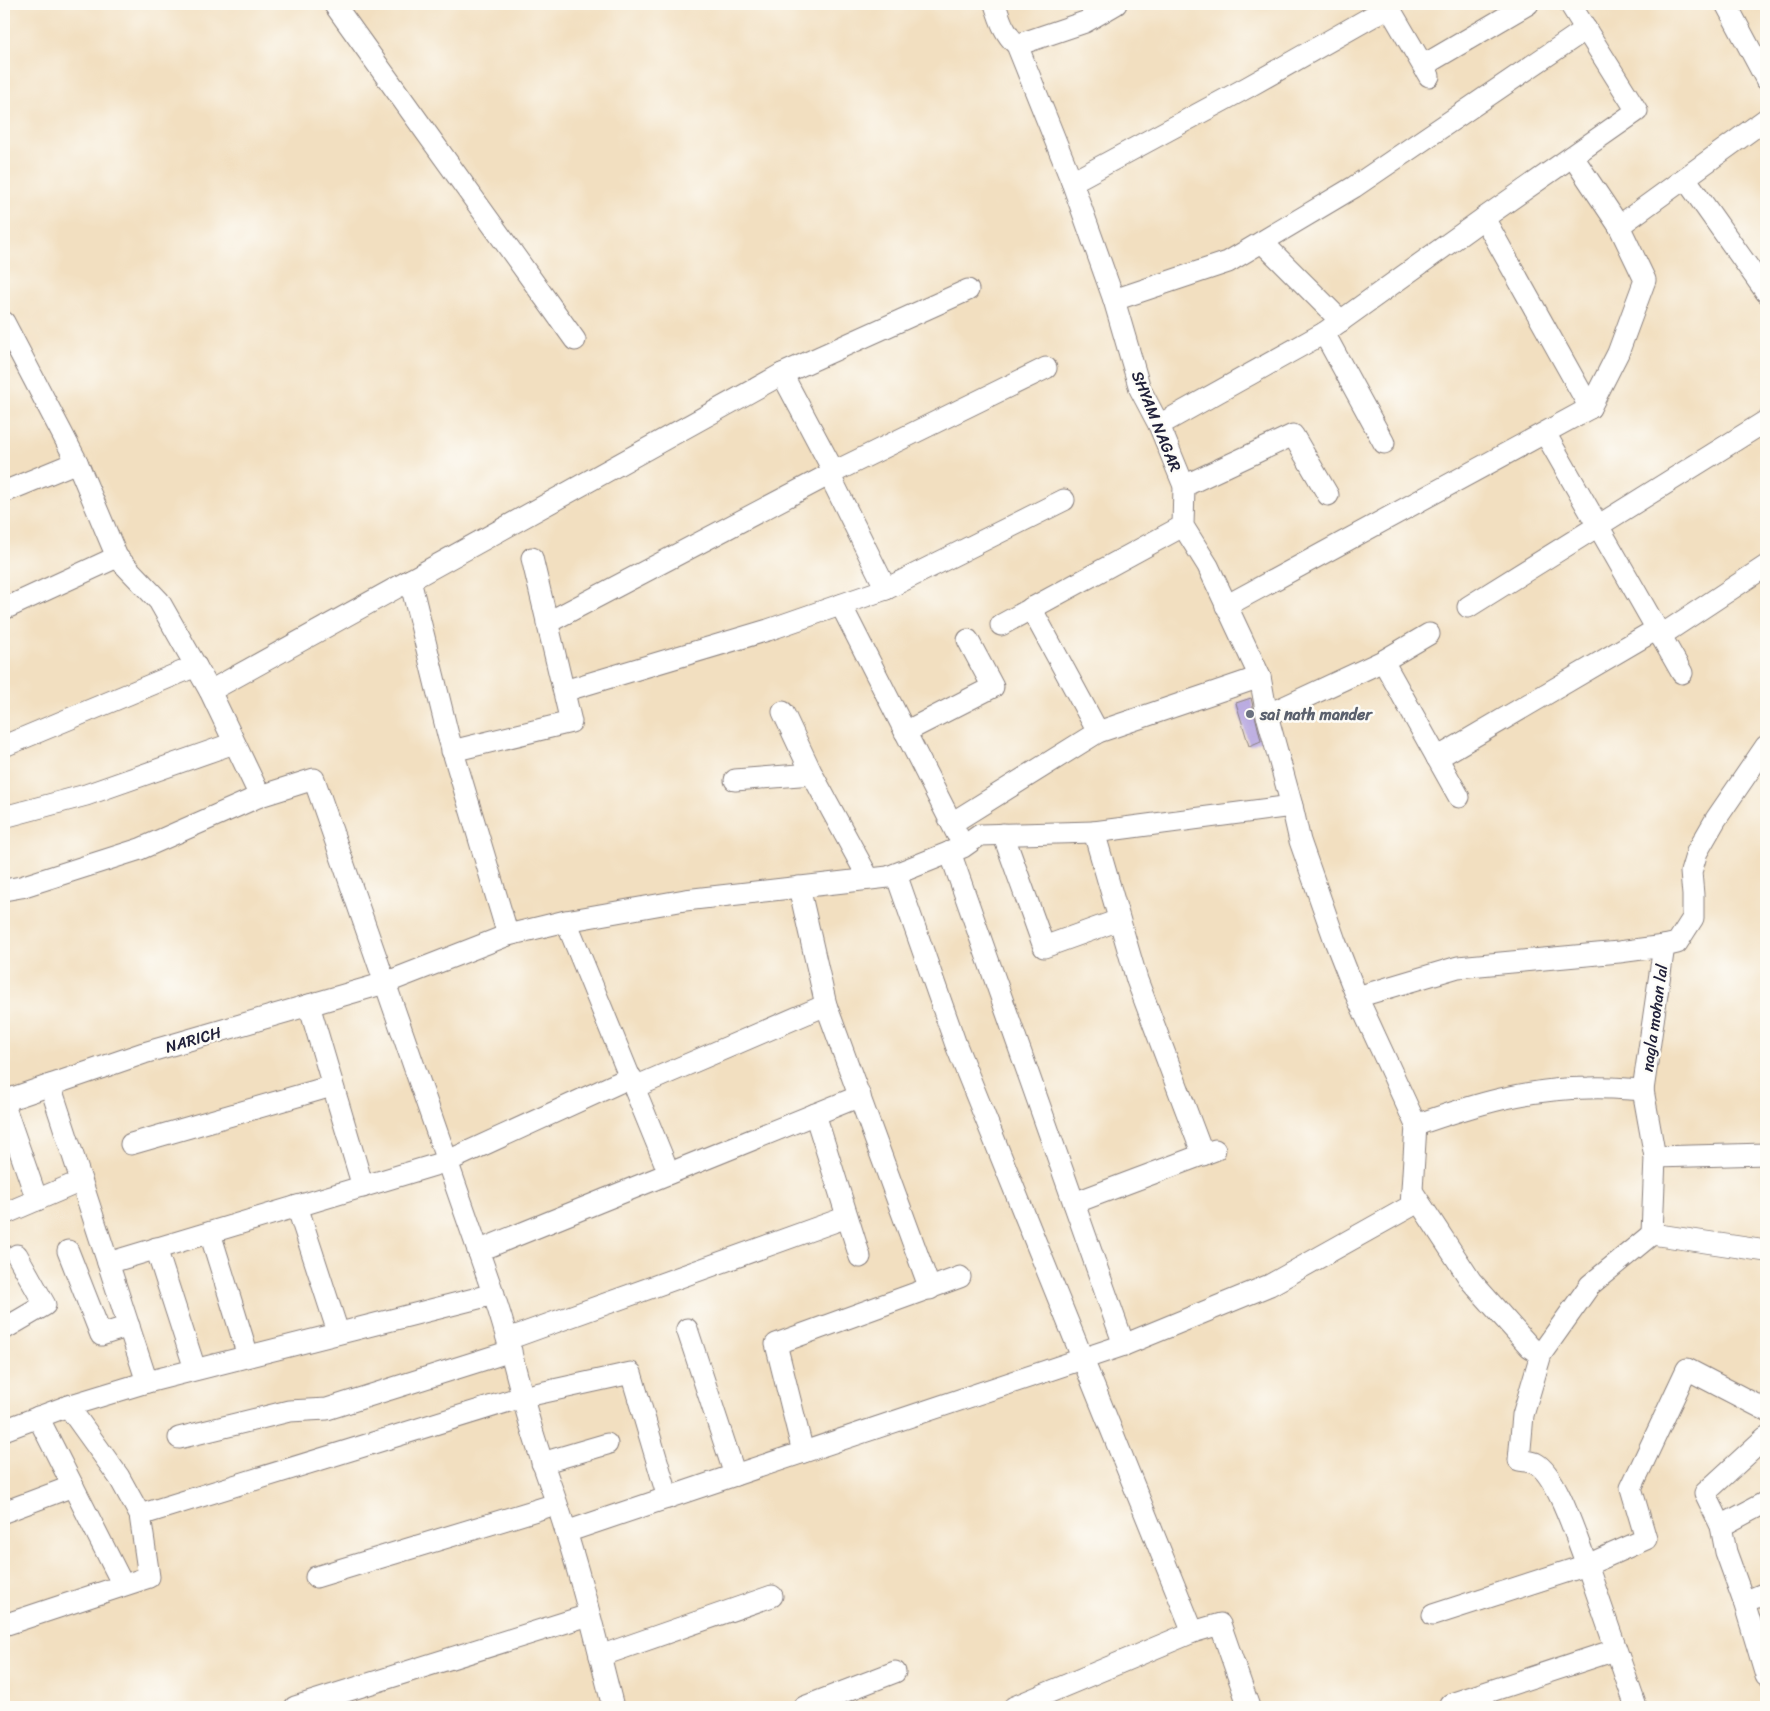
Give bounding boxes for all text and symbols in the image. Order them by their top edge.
street label: SHYAM NAGAR [1123,366,1190,476]
place label: sai nath mander [1259,700,1373,729]
marker: sai nath mander [1244,708,1256,720]
street label: nagla mohan lal [1633,962,1676,1074]
street label: NARICH [162,1017,225,1061]

